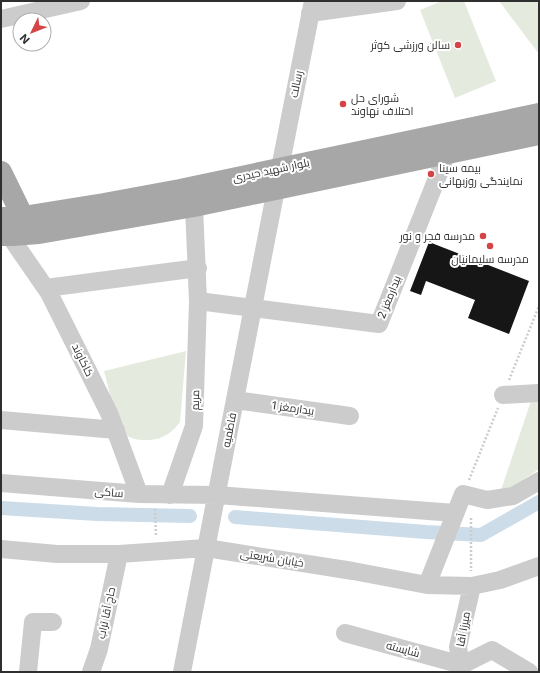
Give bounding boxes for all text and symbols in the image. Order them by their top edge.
north arrow [12,12,52,52]
text: N [17,31,33,47]
place label: سالن ورزشی کوثر [370,38,450,52]
marker: سالن ورزشی کوثر [453,40,463,50]
street label: رسالت [287,69,305,99]
place label: شورای حل اختلاف نهاوند [351,91,413,118]
marker: شورای حل اختلاف نهاوند [338,99,348,109]
street label: بلوار شهید حیدری [231,155,311,185]
place label: بیمه سینا نمایندگی روزبهانی [439,161,523,188]
marker: بیمه سینا نمایندگی روزبهانی [426,169,436,179]
place label: مدرسه فجر و نور [399,229,475,243]
marker: مدرسه فجر و نور [478,231,488,241]
marker: مدرسه سلیمانیان [485,241,495,251]
place label: مدرسه سلیمانیان [451,252,529,266]
street label: بیدارمغز 2 [374,273,404,321]
street label: کاکاوند [69,341,97,379]
street label: مریم [188,389,203,411]
street label: بیدارمغز 1 [271,398,315,418]
street label: فاطمیه [219,411,239,449]
street label: ساکی [94,484,124,500]
street label: خیابان شریعتی [239,546,305,570]
street label: حاج آقا تراب [94,586,119,640]
street label: میرزا آقا [453,610,473,648]
street label: شایسته [385,638,421,660]

